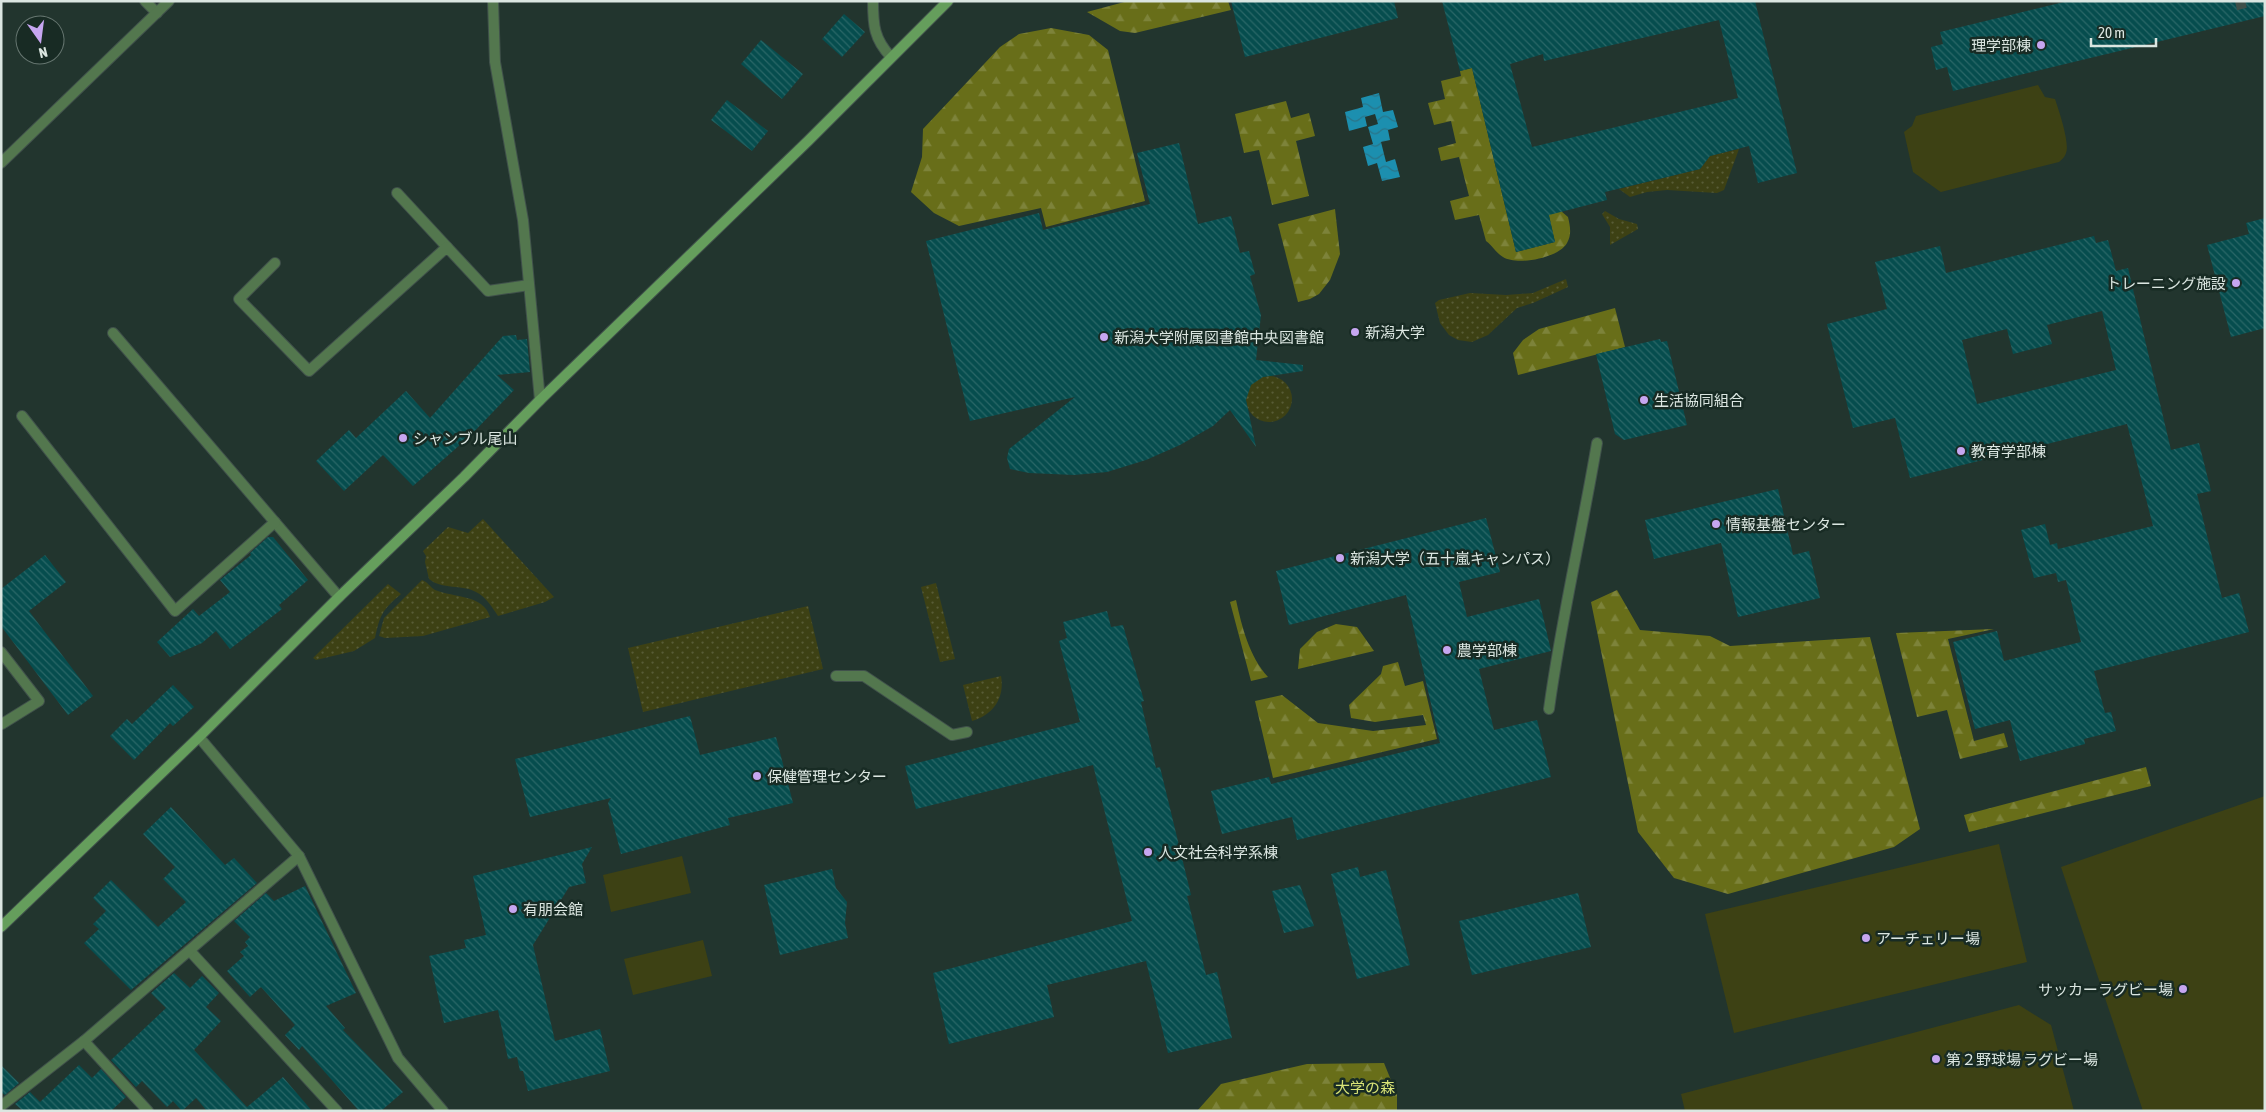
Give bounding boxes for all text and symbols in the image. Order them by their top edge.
north arrow [15,15,65,65]
scale bar [2091,15,2156,47]
text: 20 m [2098,24,2125,41]
place label: 理学部棟 [1971,37,2031,54]
marker: 理学部棟 [2035,39,2047,51]
text: N [37,44,49,61]
place label: トレーニング施設 [2106,275,2226,292]
marker: トレーニング施設 [2230,277,2242,289]
place label: 新潟大学 [1365,324,1425,341]
marker: 新潟大学 [1349,326,1361,338]
place label: 新潟大学附属図書館中央図書館 [1114,329,1324,346]
marker: 新潟大学附属図書館中央図書館 [1098,331,1110,343]
place label: 生活協同組合 [1654,392,1744,409]
marker: 生活協同組合 [1638,394,1650,406]
place label: シャンブル尾山 [413,430,518,447]
marker: シャンブル尾山 [397,432,409,444]
place label: 教育学部棟 [1971,443,2046,460]
marker: 教育学部棟 [1955,445,1967,457]
place label: 情報基盤センター [1726,516,1846,533]
marker: 情報基盤センター [1710,518,1722,530]
place label: 新潟大学（五十嵐キャンパス） [1350,550,1560,567]
marker: 新潟大学（五十嵐キャンパス） [1334,552,1346,564]
place label: 農学部棟 [1457,642,1517,659]
marker: 農学部棟 [1441,644,1453,656]
place label: 保健管理センター [767,768,887,785]
marker: 保健管理センター [751,770,763,782]
place label: 人文社会科学系棟 [1158,844,1278,861]
marker: 人文社会科学系棟 [1142,846,1154,858]
place label: 有朋会館 [523,901,583,918]
marker: 有朋会館 [507,903,519,915]
place label: アーチェリー場 [1876,930,1980,947]
marker: アーチェリー場 [1860,932,1872,944]
place label: サッカーラグビー場 [2038,981,2173,998]
marker: サッカーラグビー場 [2177,983,2189,995]
place label: 第２野球場 ラグビー場 [1946,1051,2098,1068]
marker: 第２野球場 ラグビー場 [1930,1053,1942,1065]
park label: 大学の森 [1335,1079,1395,1096]

